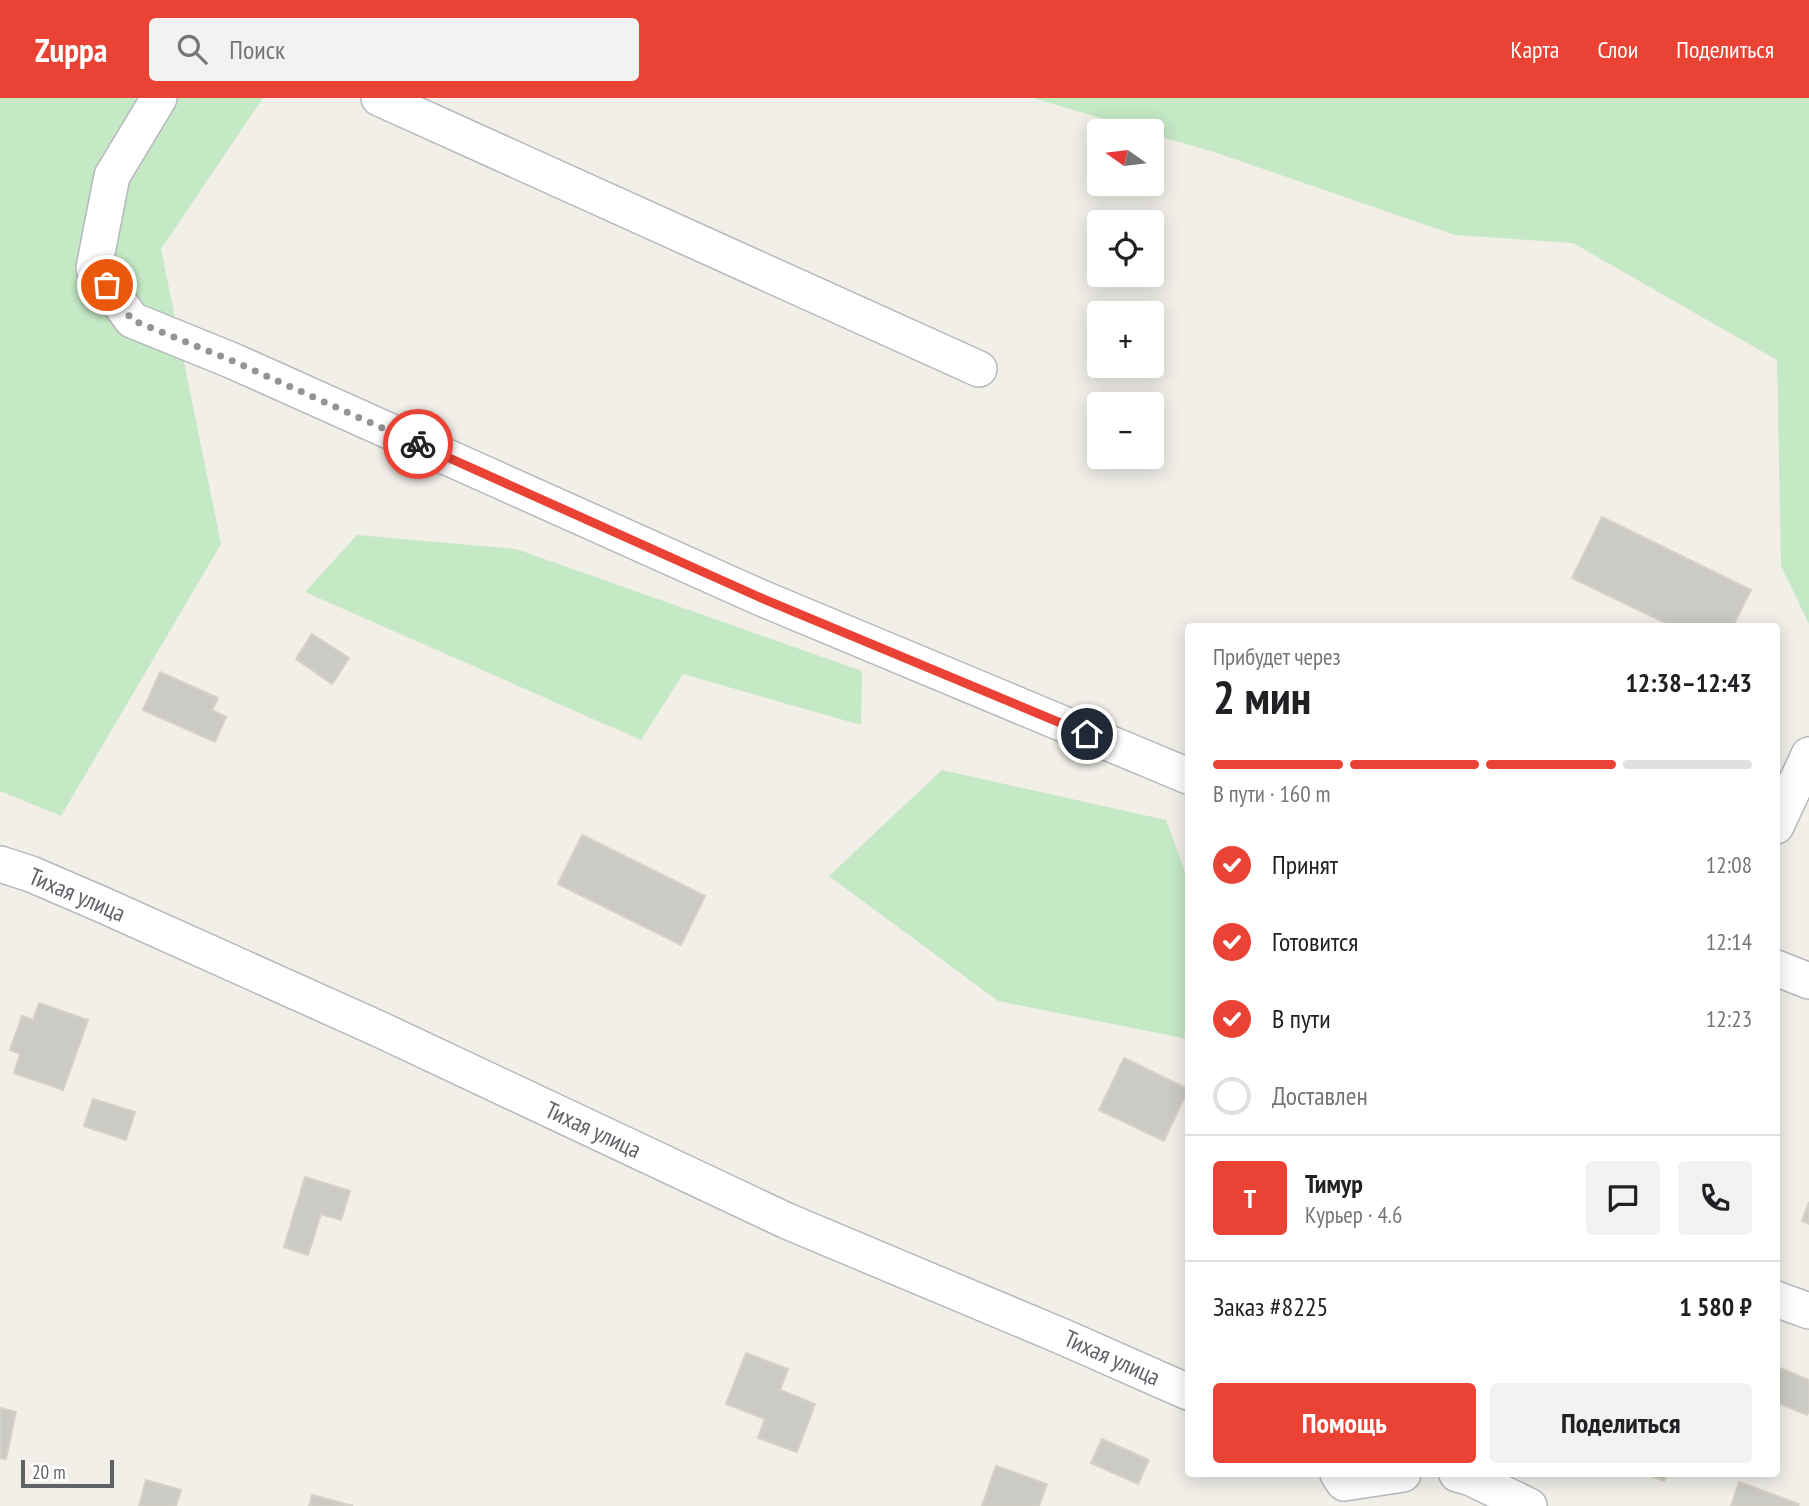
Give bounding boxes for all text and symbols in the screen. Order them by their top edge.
search box [149,18,639,81]
text: Zuppa [35,28,107,71]
icon: search [173,30,211,68]
text: Поиск [229,33,285,66]
text: Карта [1511,34,1559,65]
text: Слои [1597,34,1638,65]
text: Поделиться [1676,34,1774,65]
north arrow [1087,119,1164,196]
map controls [1087,119,1164,469]
button: locate [1087,210,1164,287]
pin [77,255,137,315]
icon: bag [88,266,126,304]
button: + [1087,301,1164,378]
button: − [1087,392,1164,469]
courier [383,409,453,479]
icon: bike [399,425,437,463]
text: Прибудет через [1213,642,1341,671]
text: 12:38–12:43 [1625,666,1752,699]
text: 2 мин [1213,667,1311,727]
pin [1057,704,1117,764]
icon: home [1068,715,1106,753]
text: В пути · 160 m [1213,779,1330,808]
icon: check [1213,846,1251,884]
text: Принят [1272,848,1338,881]
text: 12:08 [1706,850,1752,879]
street label: Тихая улица [24,860,130,929]
icon: check [1213,923,1251,961]
text: Готовится [1272,925,1358,958]
text: 12:14 [1706,927,1752,956]
icon: check [1213,1000,1251,1038]
text: В пути [1272,1002,1331,1035]
text: 12:23 [1706,1004,1752,1033]
text: Доставлен [1272,1079,1368,1112]
street label: Тихая улица [540,1094,646,1165]
button: chat [1586,1161,1660,1235]
button: phone [1678,1161,1752,1235]
text: Тимур [1305,1167,1363,1200]
text: Т [1244,1182,1256,1215]
text: Курьер · 4.6 [1305,1200,1402,1229]
text: Заказ #8225 [1213,1290,1328,1323]
text: 1 580 ₽ [1679,1290,1752,1323]
street label: Тихая улица [1059,1323,1165,1392]
button: Помощь [1213,1383,1476,1463]
button: Поделиться [1490,1383,1752,1463]
scale bar [21,1457,114,1489]
text: 20 m [32,1460,66,1484]

